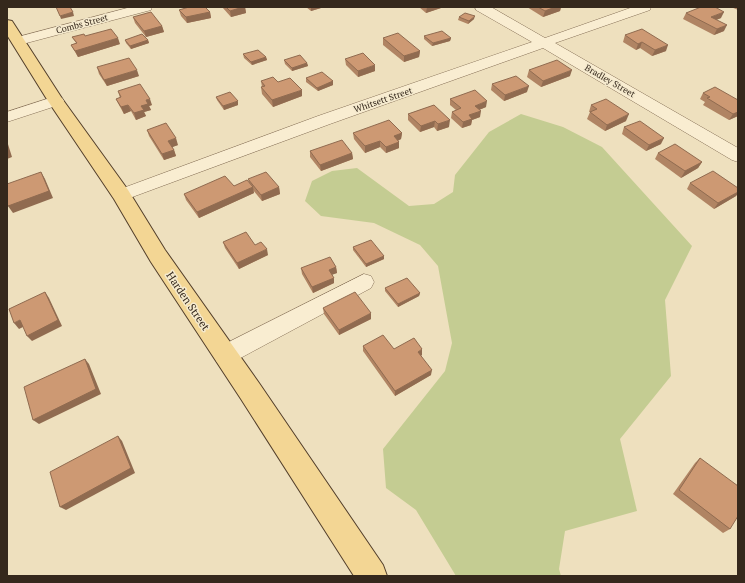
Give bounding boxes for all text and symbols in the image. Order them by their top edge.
street label: Combs Street [55,11,110,37]
street label: Bradley Street [583,62,638,101]
street label: Whitsett Street [352,84,414,116]
street label: Harden Street [163,269,213,333]

